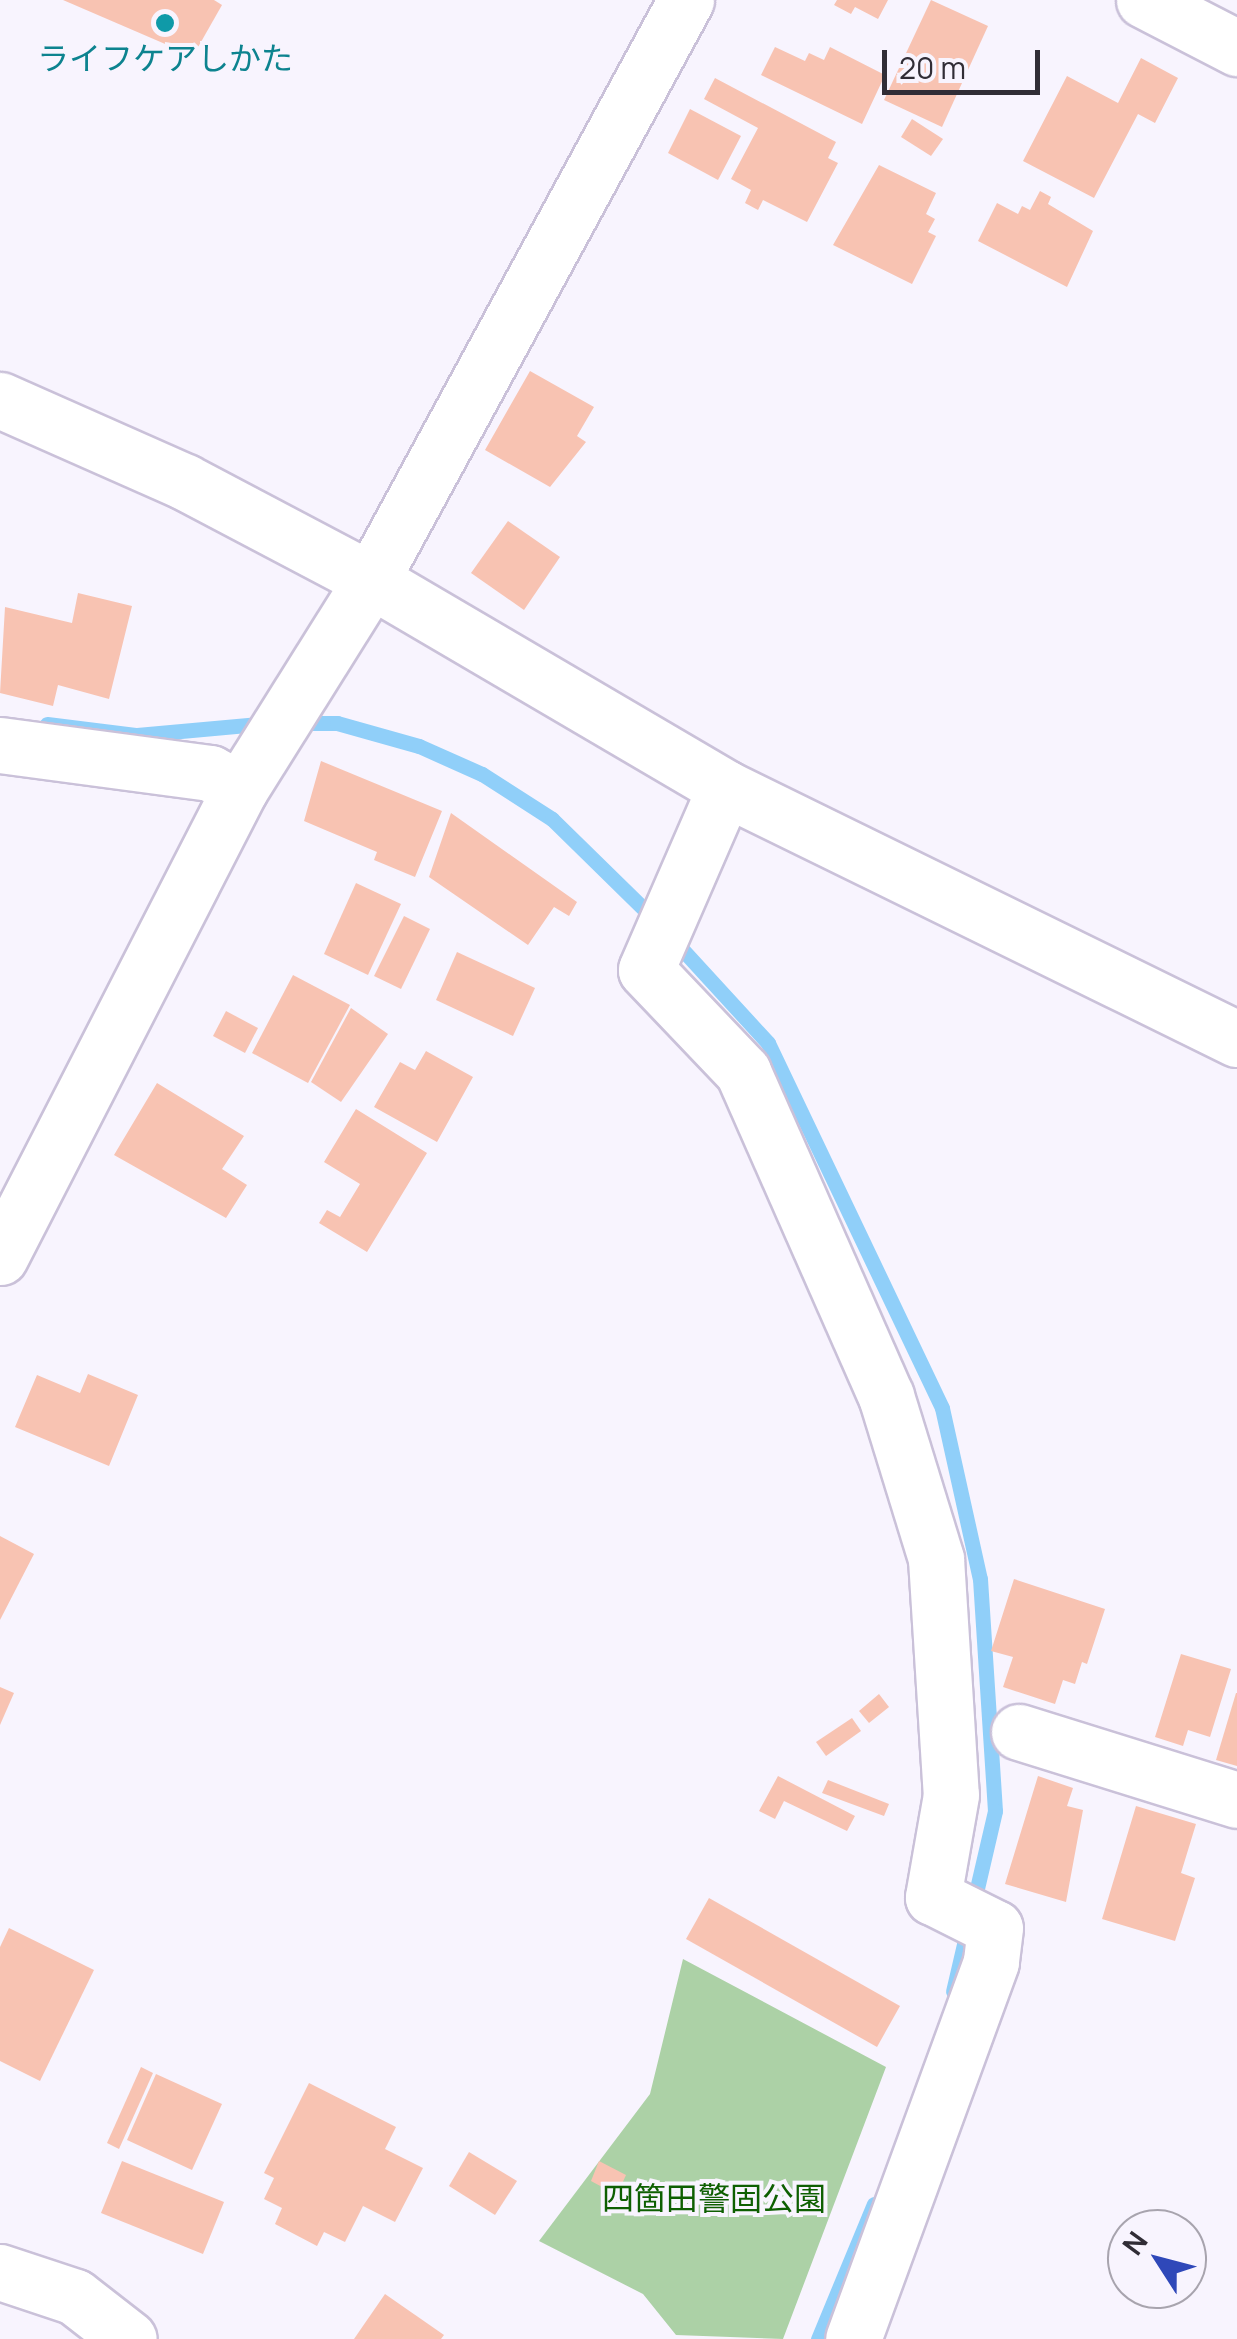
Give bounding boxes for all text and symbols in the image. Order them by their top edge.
marker: ライフケアしかた [154,12,176,34]
scale bar [887,30,1044,92]
place label: ライフケアしかた [37,39,293,77]
text: 20 m [899,47,966,88]
park label: 四箇田警固公園 [602,2179,826,2217]
north arrow [1107,2209,1207,2309]
text: N [1113,2223,1156,2262]

